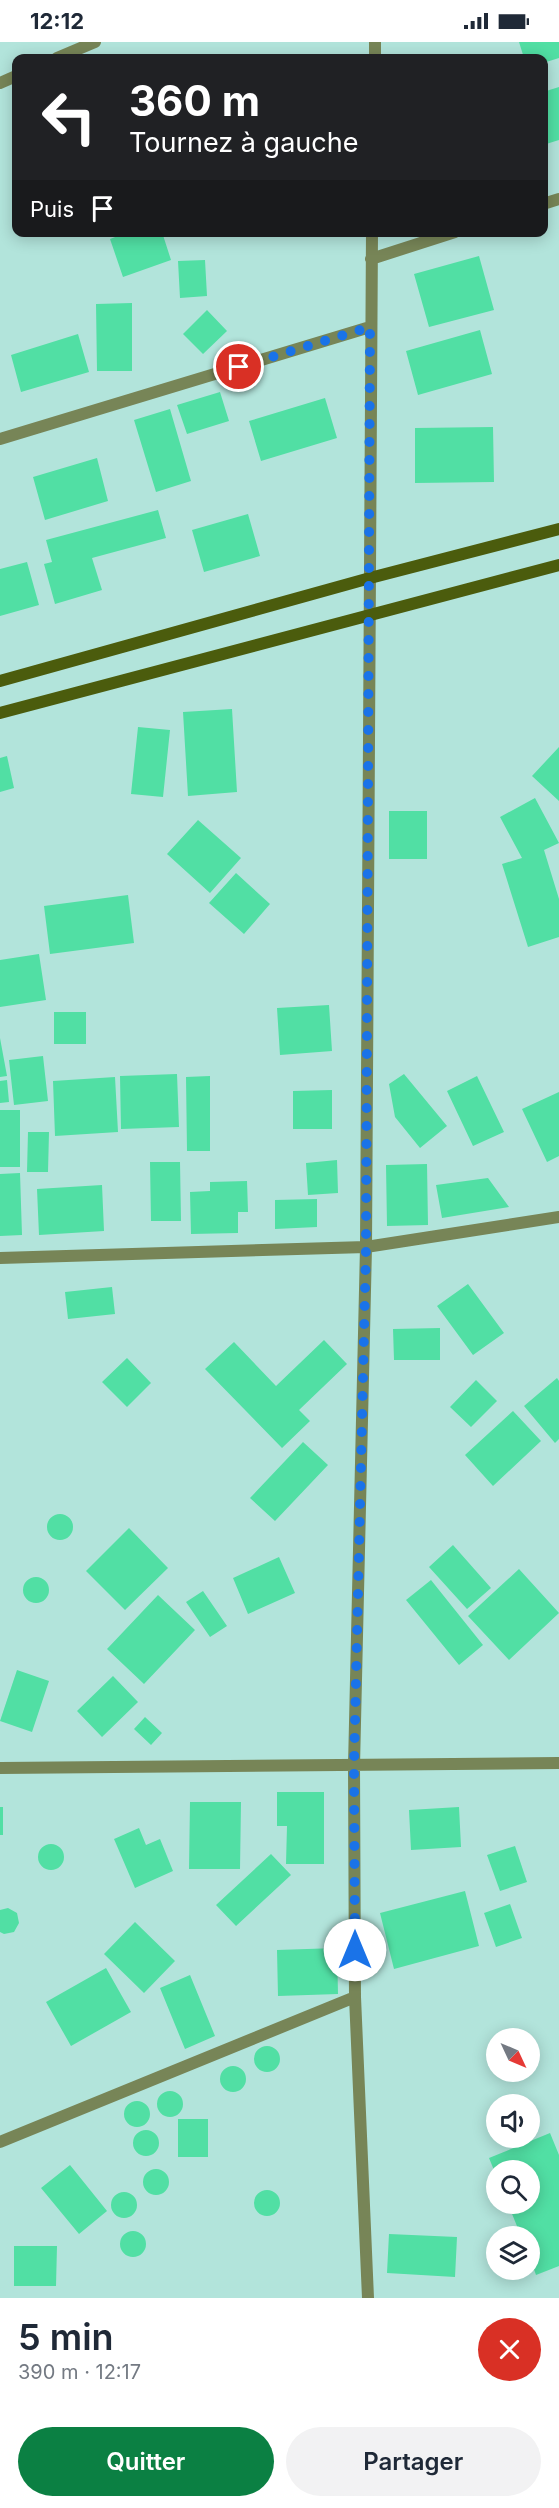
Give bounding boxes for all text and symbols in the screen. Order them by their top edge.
text: 12:12 [30,8,84,34]
text: 360 m [129,75,260,126]
icon: left [30,78,108,156]
text: Tournez à gauche [129,126,358,159]
icon: arrive [86,192,119,225]
text: Puis [30,196,74,222]
pin [213,341,264,392]
icon: arrive [222,350,255,383]
position arrow [323,1918,387,1982]
north arrow [486,2028,540,2082]
map controls [486,2028,540,2280]
button: sound [486,2094,540,2148]
button: search [486,2160,540,2214]
button: layers [486,2226,540,2280]
text: 5 min [18,2315,114,2359]
button: close [478,2318,541,2381]
text: 390 m · 12:17 [18,2360,141,2384]
button: Quitter [18,2427,274,2496]
button: Partager [286,2427,541,2496]

